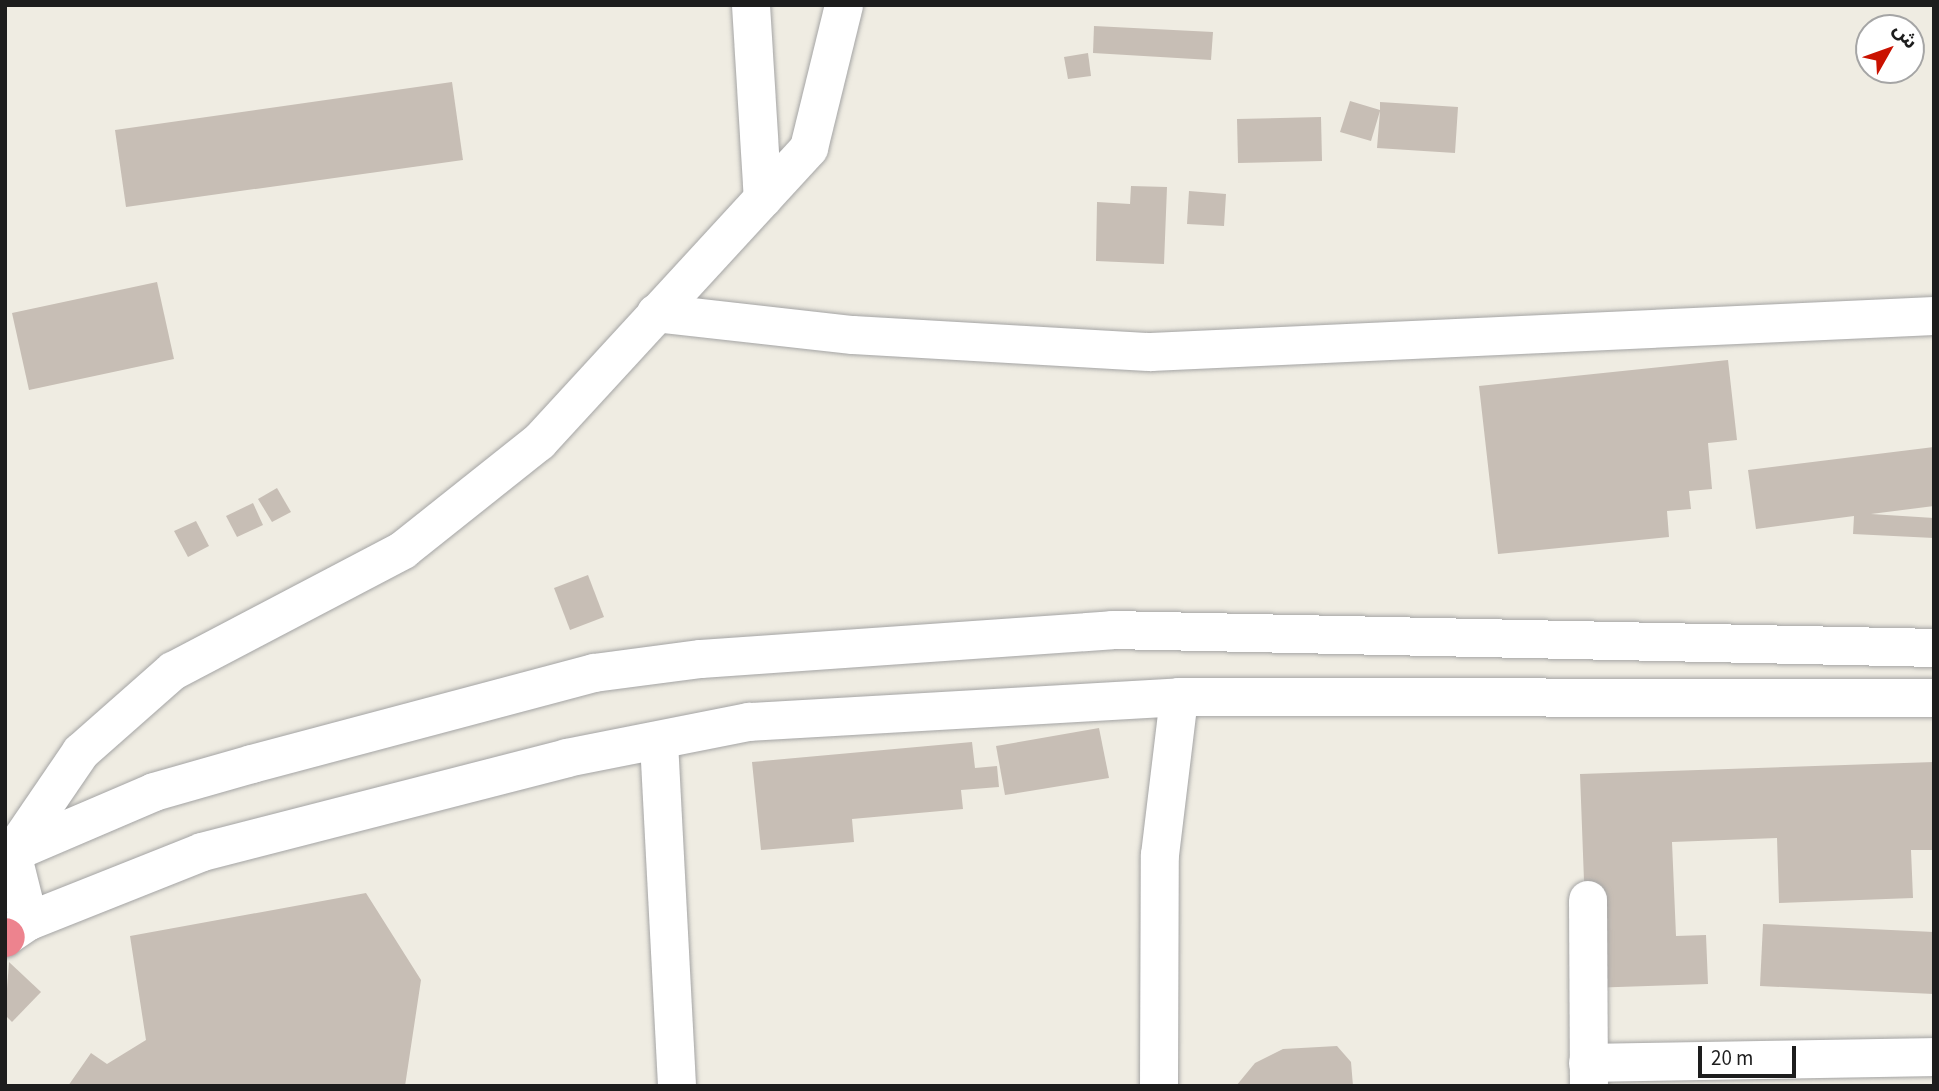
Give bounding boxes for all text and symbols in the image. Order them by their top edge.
north arrow [1855,14,1925,84]
text: ش [1886,18,1924,55]
scale bar [1701,1032,1799,1076]
text: 20 m [1711,1043,1753,1073]

